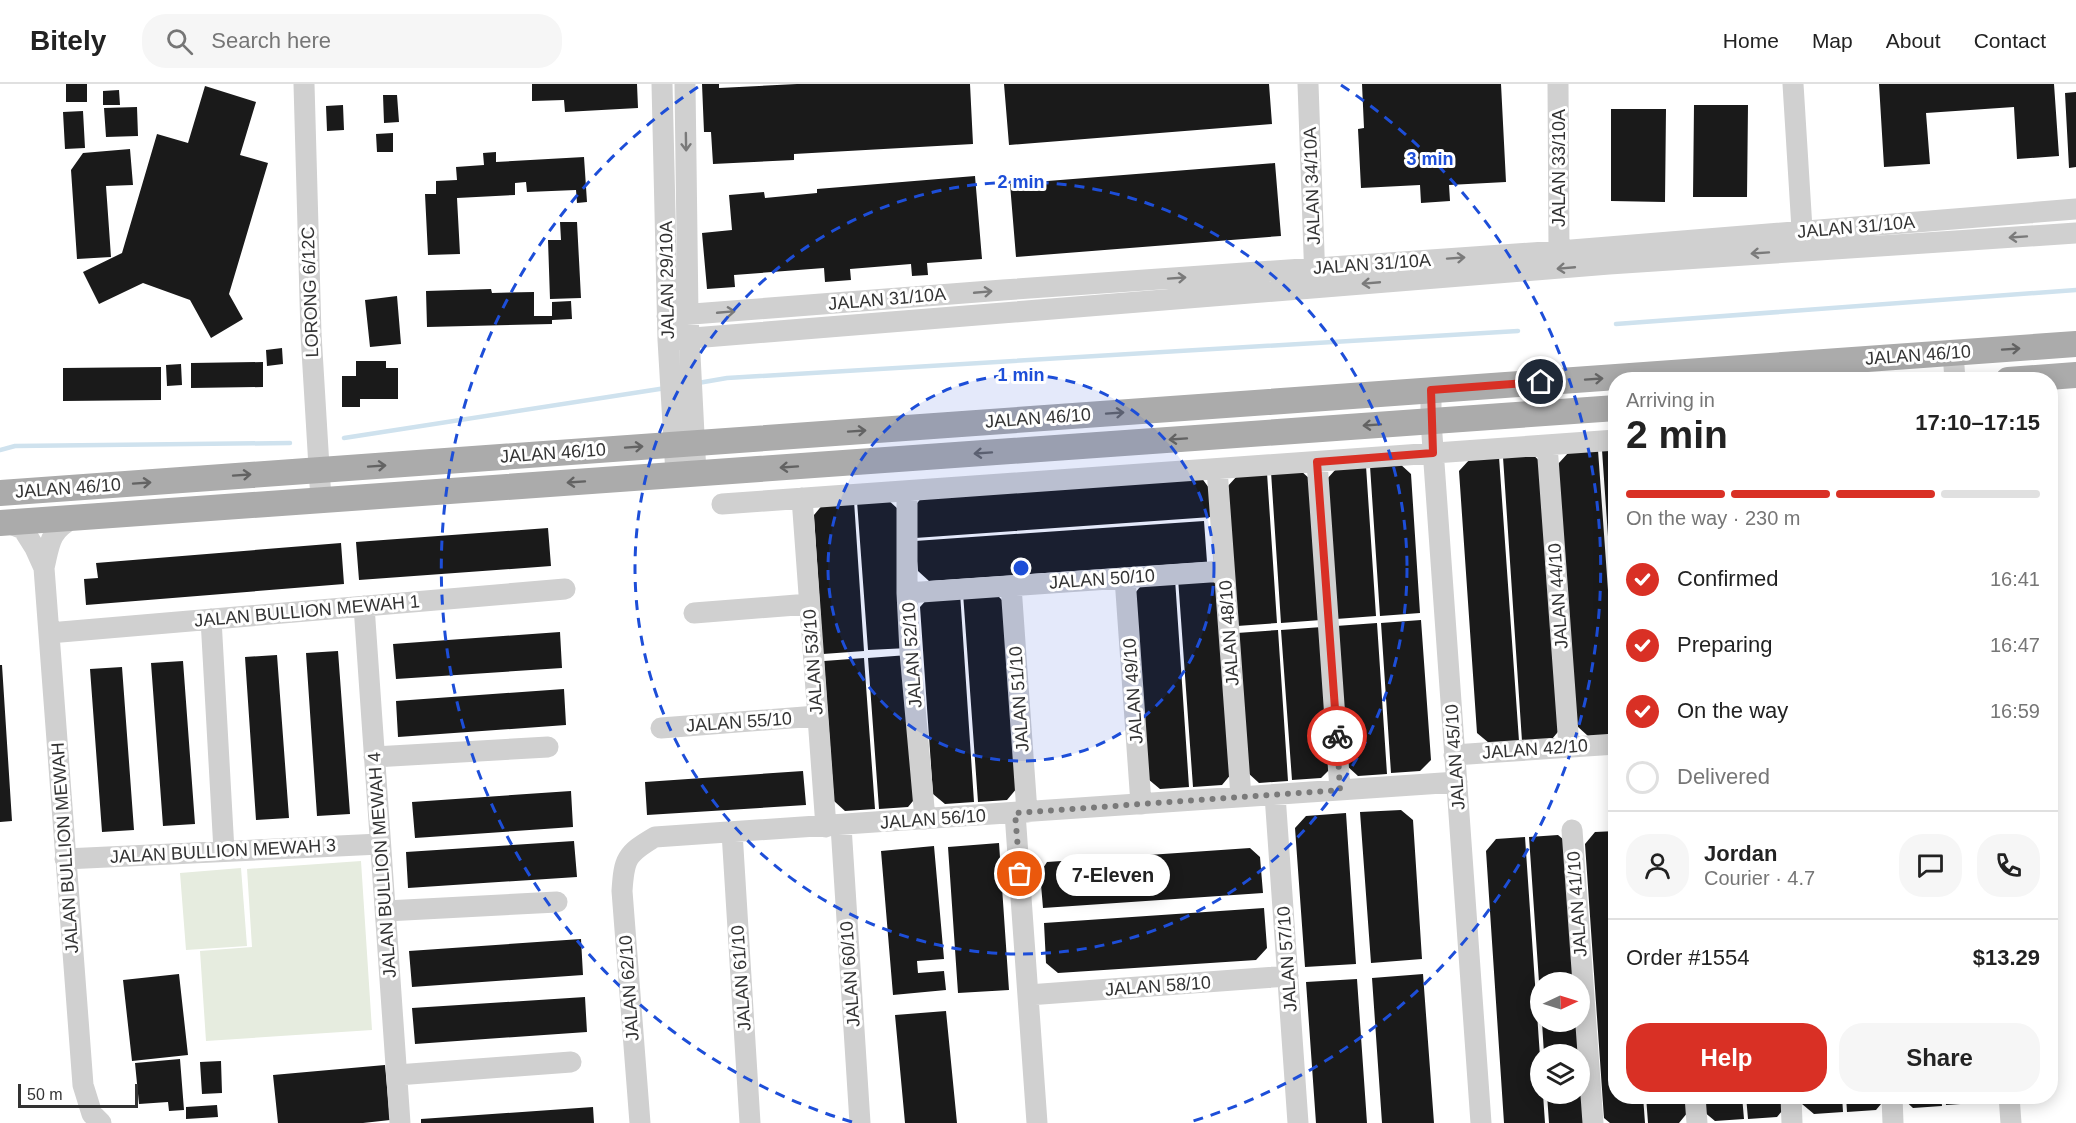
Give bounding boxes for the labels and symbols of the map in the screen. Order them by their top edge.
street label: JALAN 33/10A [1549,109,1569,227]
street label: JALAN 34/10A [1300,127,1324,245]
one-way arrow [680,132,692,152]
text: 3 min [1406,149,1454,169]
text: 2 min [997,172,1045,192]
street label: JALAN 31/10A [1796,212,1916,242]
street label: JALAN 29/10A [656,221,678,339]
street label: LORONG 6/12C [298,226,322,358]
one-way arrow [2008,231,2028,242]
one-way arrow [1751,248,1771,259]
street label: JALAN 31/10A [1312,250,1432,278]
one-way arrow [1445,252,1465,263]
one-way arrow [1556,262,1576,273]
one-way arrow [1167,272,1187,283]
one-way arrow [1362,278,1382,289]
street label: JALAN 31/10A [827,284,947,314]
one-way arrow [972,286,992,297]
one-way arrow [715,306,735,317]
street label: JALAN 46/10 [1864,341,1972,369]
one-way arrow [2001,343,2020,354]
pin [1515,356,1566,407]
text: 1 min [997,365,1045,385]
one-way arrow [1583,373,1603,384]
street label: JALAN 46/10 [984,404,1092,432]
one-way arrow [1104,407,1124,418]
one-way arrow [1363,420,1383,431]
one-way arrow [847,426,867,437]
one-way arrow [1168,434,1188,445]
street label: JALAN 46/10 [499,439,607,467]
one-way arrow [624,442,644,453]
one-way arrow [974,448,994,459]
one-way arrow [366,460,386,471]
one-way arrow [779,462,799,473]
one-way arrow [231,470,251,481]
street label: JALAN 46/10 [14,474,122,502]
one-way arrow [132,477,152,488]
one-way arrow [566,477,586,488]
street label: JALAN 44/10 [1544,542,1572,650]
centre of rings [1011,558,1031,578]
street label: JALAN 50/10 [1048,565,1156,593]
street label: JALAN 48/10 [1215,579,1243,687]
street label: JALAN BULLION MEWAH 1 [193,591,421,631]
street label: JALAN 52/10 [898,601,926,709]
street label: JALAN 53/10 [799,608,827,716]
street label: JALAN 49/10 [1119,637,1147,745]
street label: JALAN 51/10 [1005,645,1033,753]
street label: JALAN 45/10 [1441,703,1469,811]
courier [1307,706,1367,766]
street label: JALAN 55/10 [685,708,793,736]
street label: JALAN 42/10 [1481,735,1589,763]
street label: JALAN BULLION MEWAH [48,742,82,954]
street label: JALAN BULLION MEWAH 4 [364,751,400,979]
street label: JALAN 56/10 [879,805,987,833]
street label: JALAN BULLION MEWAH 3 [109,835,337,867]
pin [994,848,1045,899]
street label: JALAN 41/10 [1563,850,1591,958]
callout: 7-Eleven [1056,853,1170,895]
street label: JALAN 57/10 [1273,905,1301,1013]
street label: JALAN 60/10 [836,920,864,1028]
street label: JALAN 61/10 [727,924,755,1032]
street label: JALAN 62/10 [615,934,643,1042]
street label: JALAN 58/10 [1104,972,1212,1000]
north arrow [1530,972,1590,1032]
scale bar [18,1081,138,1108]

